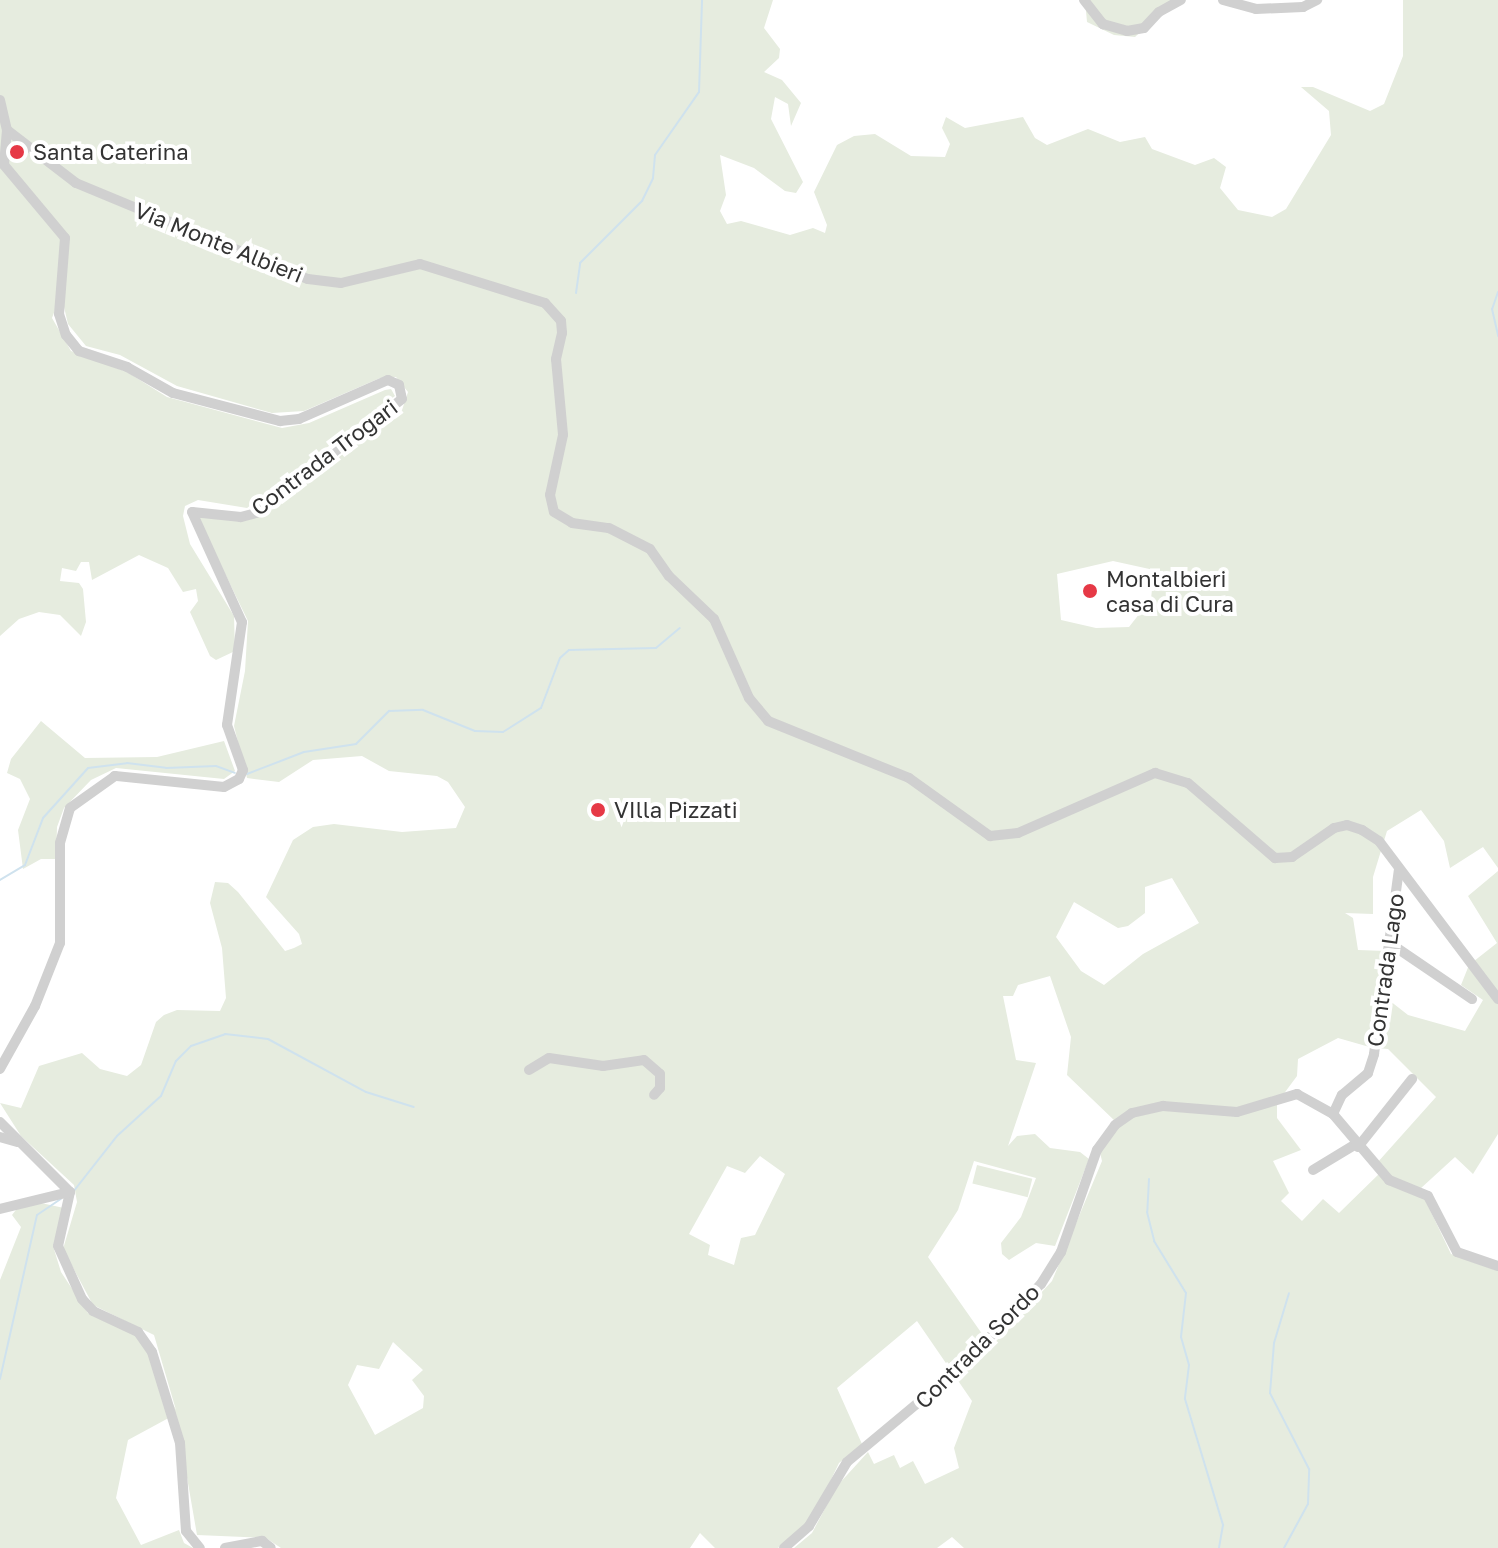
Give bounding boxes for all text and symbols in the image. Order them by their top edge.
place label: Santa Caterina [33,139,189,165]
marker: Santa Caterina [8,143,26,161]
street label: Via Monte Albieri [131,196,307,288]
street label: Contrada Trogari [246,393,402,521]
place label: Montalbieri casa di Cura [1106,565,1234,616]
marker: Montalbieri casa di Cura [1081,582,1099,600]
place label: VIlla Pizzati [614,797,738,823]
marker: VIlla Pizzati [589,801,607,819]
street label: Contrada Lago [1361,892,1409,1048]
street label: Contrada Sordo [909,1278,1045,1414]

